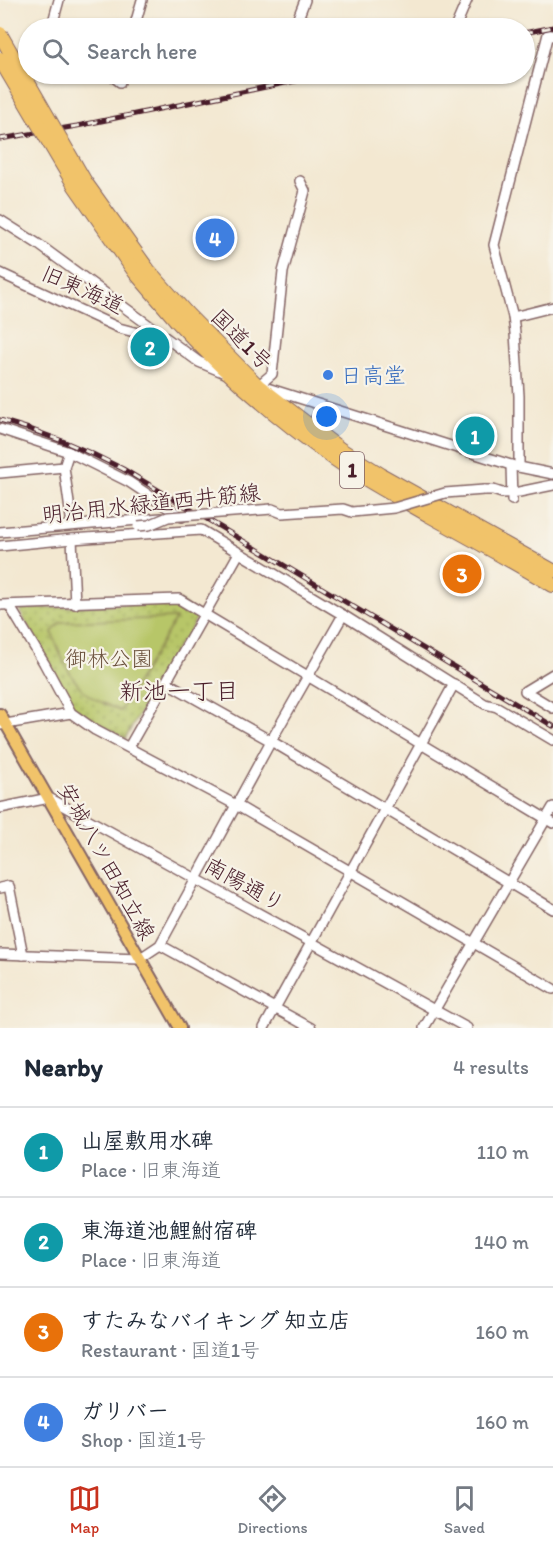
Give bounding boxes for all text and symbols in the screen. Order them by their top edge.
search box [18,18,535,84]
icon: search [39,35,72,68]
text: Search here [87,38,197,65]
pin: 4 [196,216,234,260]
street label: 旧東海道 [37,259,128,320]
street label: 国道1号 [205,303,278,376]
pin: 2 [130,324,170,370]
place label: 日高堂 [340,362,406,389]
marker: 日高堂 [321,368,335,382]
your location [312,402,341,431]
pin: 1 [456,414,494,458]
road number: 1 [340,452,364,488]
street label: 明治用水緑道西井筋線 [40,479,262,528]
pin: 3 [442,552,482,596]
park label: 御林公園 [65,645,153,672]
district label: 新池一丁目 [119,676,239,705]
street label: 安城八ツ田知立線 [52,778,161,945]
street label: 南陽通り [200,851,290,918]
text: Nearby [24,1051,103,1083]
text: 4 results [453,1055,529,1079]
text: 山屋敷用水碑 [81,1127,213,1154]
text: 1 [39,1140,48,1164]
text: 110 m [477,1140,529,1164]
text: Place · 旧東海道 [81,1158,221,1182]
text: 東海道池鯉鮒宿碑 [81,1217,257,1244]
text: 2 [38,1230,49,1254]
text: 140 m [474,1230,529,1254]
text: Place · 旧東海道 [81,1248,221,1272]
text: すたみなバイキング 知立店 [81,1307,350,1334]
text: 3 [38,1320,49,1344]
text: 160 m [476,1320,529,1344]
text: Restaurant · 国道1号 [81,1338,260,1362]
text: ガリバー [81,1397,169,1424]
text: 4 [37,1410,50,1434]
text: 160 m [476,1410,529,1434]
text: Shop · 国道1号 [81,1428,206,1452]
tab: Map [68,1482,101,1537]
tab: Directions [237,1482,308,1537]
tab: Saved [444,1482,485,1537]

